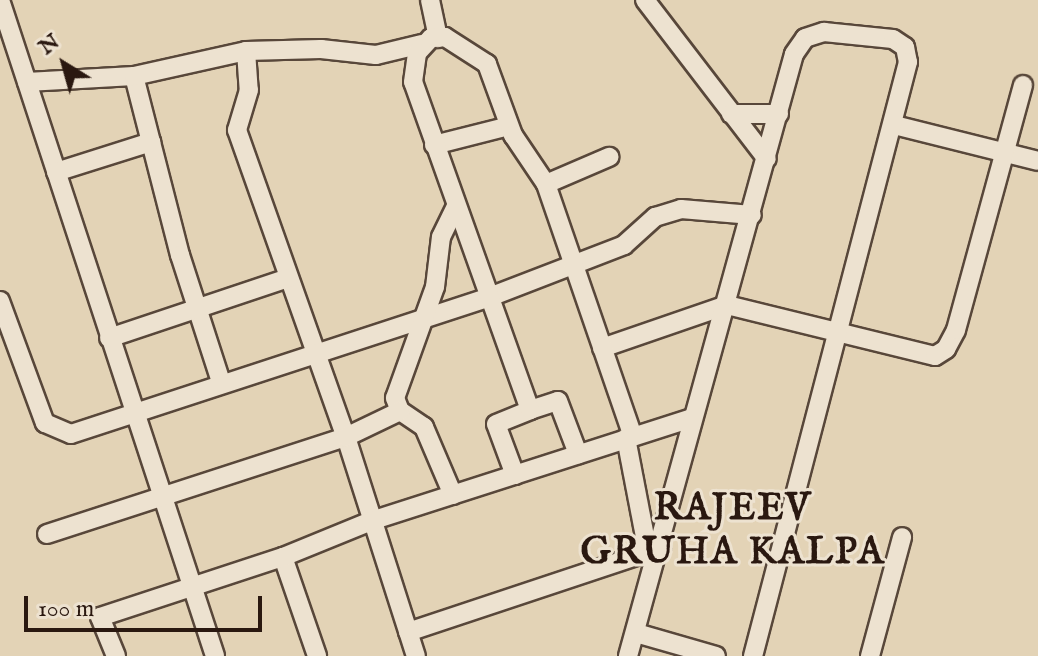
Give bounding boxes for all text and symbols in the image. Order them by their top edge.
north arrow [24,24,104,104]
text: N [34,28,66,62]
district label: RAJEEV GRUHA KALPA [580,487,886,576]
scale bar [28,580,266,630]
text: 100 m [38,594,94,625]

